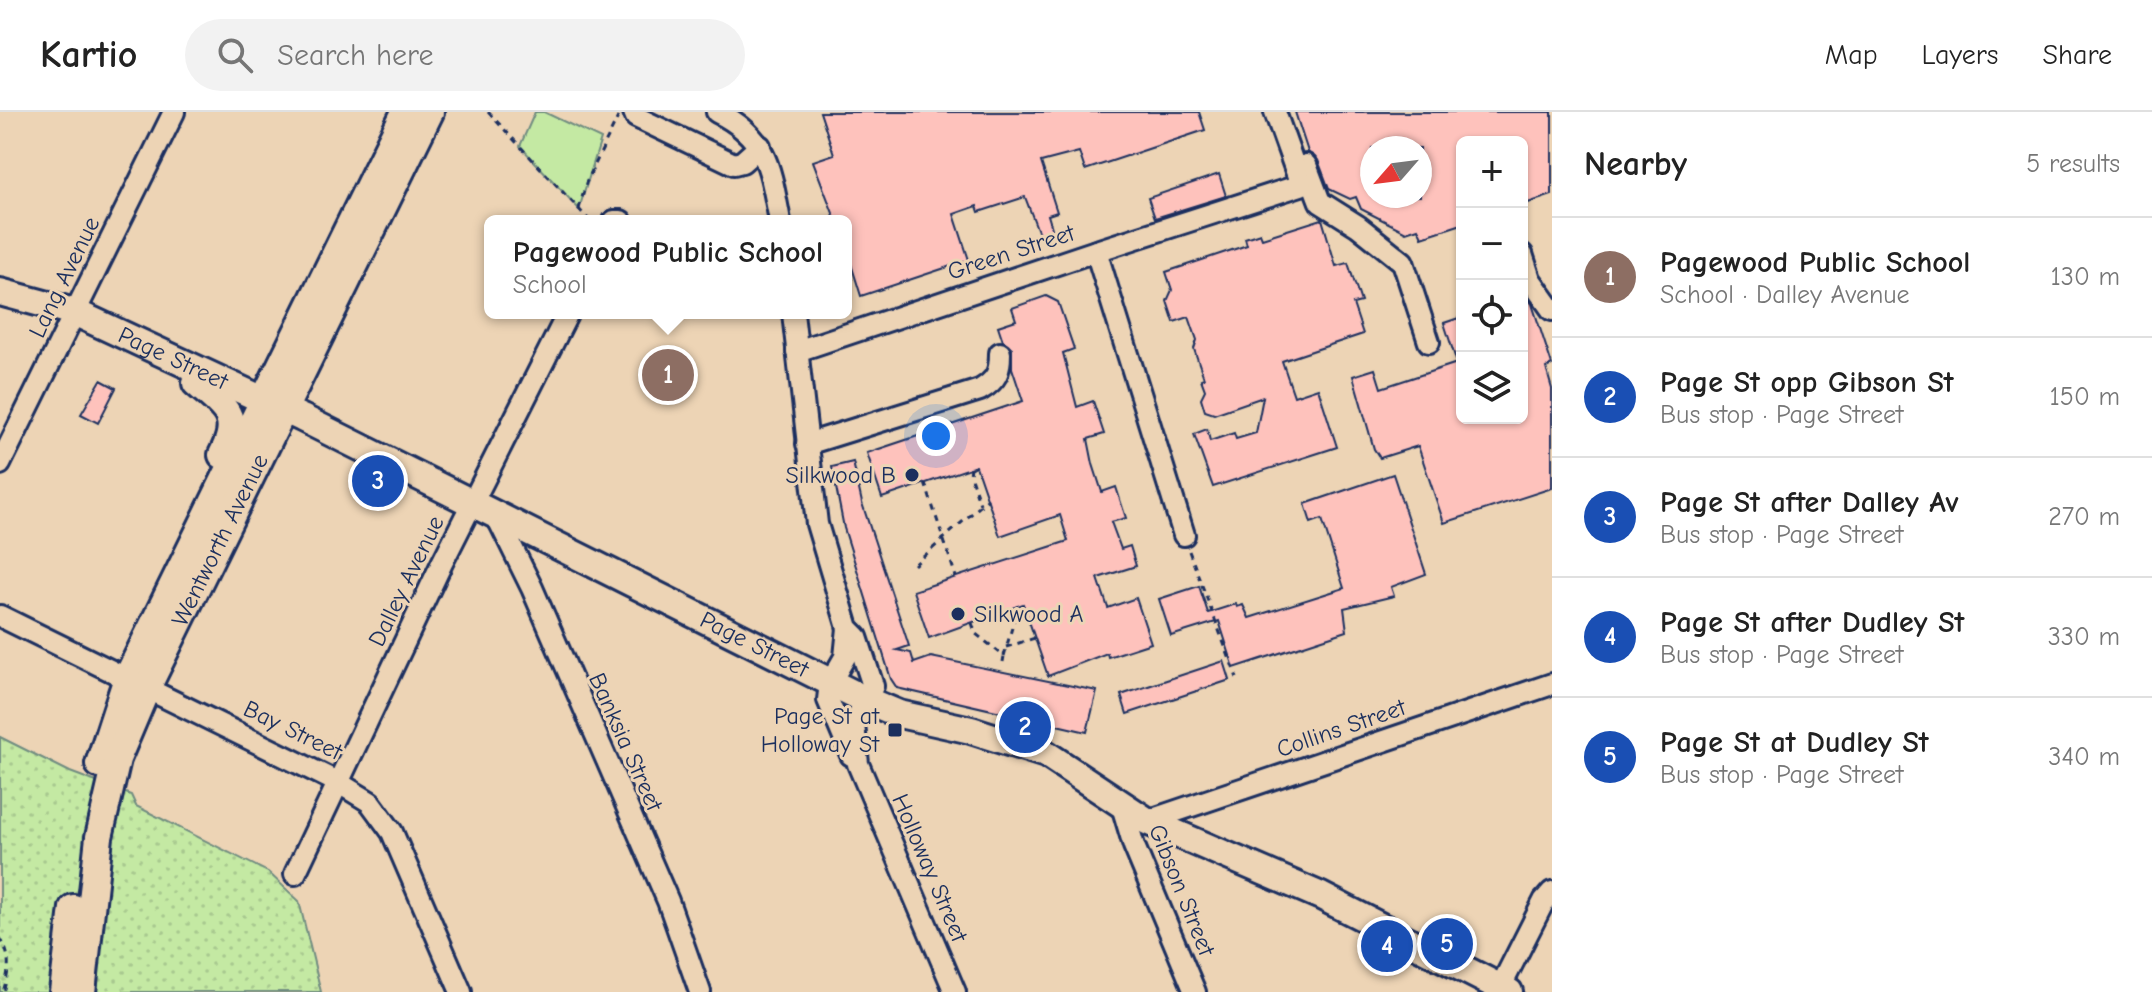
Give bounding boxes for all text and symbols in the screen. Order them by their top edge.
search box [185,19,745,91]
text: Kartio [40,33,137,77]
icon: search [213,33,257,77]
text: Search here [277,38,433,73]
text: Map [1825,39,1878,71]
text: Layers [1922,39,1998,71]
text: Share [2042,39,2112,71]
north arrow [1360,136,1432,208]
map controls [1456,136,1528,424]
button: + [1456,136,1528,208]
text: Nearby [1584,144,1687,184]
text: 5 results [2026,149,2120,179]
button: − [1456,208,1528,280]
street label: Lang Avenue [23,212,105,342]
popup [484,215,852,319]
street label: Green Street [944,218,1079,286]
text: Pagewood Public School [513,235,823,270]
text: Pagewood Public School [1660,245,1970,280]
text: 1 [1605,262,1615,292]
text: 130 m [2051,262,2120,292]
text: School [513,270,587,300]
button: locate [1456,280,1528,352]
text: School · Dalley Avenue [1660,280,1910,310]
street label: Page Street [114,321,233,396]
pin: 1 [642,345,694,405]
button: layers [1456,352,1528,424]
text: Page St opp Gibson St [1660,365,1954,400]
text: 2 [1604,382,1616,412]
text: 150 m [2050,382,2120,412]
text: Bus stop · Page Street [1660,400,1903,430]
your location [916,416,956,456]
street label: Wentworth Avenue [166,449,274,631]
pin: 3 [352,451,404,511]
place label: Silkwood B [786,461,896,489]
marker: Silkwood B [903,466,921,484]
text: Page St after Dalley Av [1660,485,1959,520]
text: 3 [1604,502,1616,532]
text: 270 m [2048,502,2120,532]
street label: Dalley Avenue [362,511,450,651]
text: Bus stop · Page Street [1660,520,1903,550]
place label: Silkwood A [974,600,1084,628]
street label: Page Street [696,605,814,684]
marker: Silkwood A [949,605,967,623]
text: Page St after Dudley St [1660,605,1964,640]
text: 4 [1604,622,1616,652]
text: 330 m [2048,622,2120,652]
text: Bus stop · Page Street [1660,640,1903,670]
street label: Banksia Street [583,669,669,816]
street label: Collins Street [1273,692,1410,763]
street label: Bay Street [239,694,348,766]
pin: 2 [999,697,1051,757]
place label: Page St at Holloway St [761,702,880,758]
marker: Page St at Holloway St [886,721,904,739]
text: Page St at Dudley St [1660,725,1929,760]
text: 5 [1603,742,1617,772]
text: 340 m [2048,742,2120,772]
text: Bus stop · Page Street [1660,760,1903,790]
street label: Holloway Street [886,790,974,947]
street label: Gibson Street [1143,820,1221,961]
pin: 5 [1421,914,1473,974]
pin: 4 [1361,916,1413,976]

